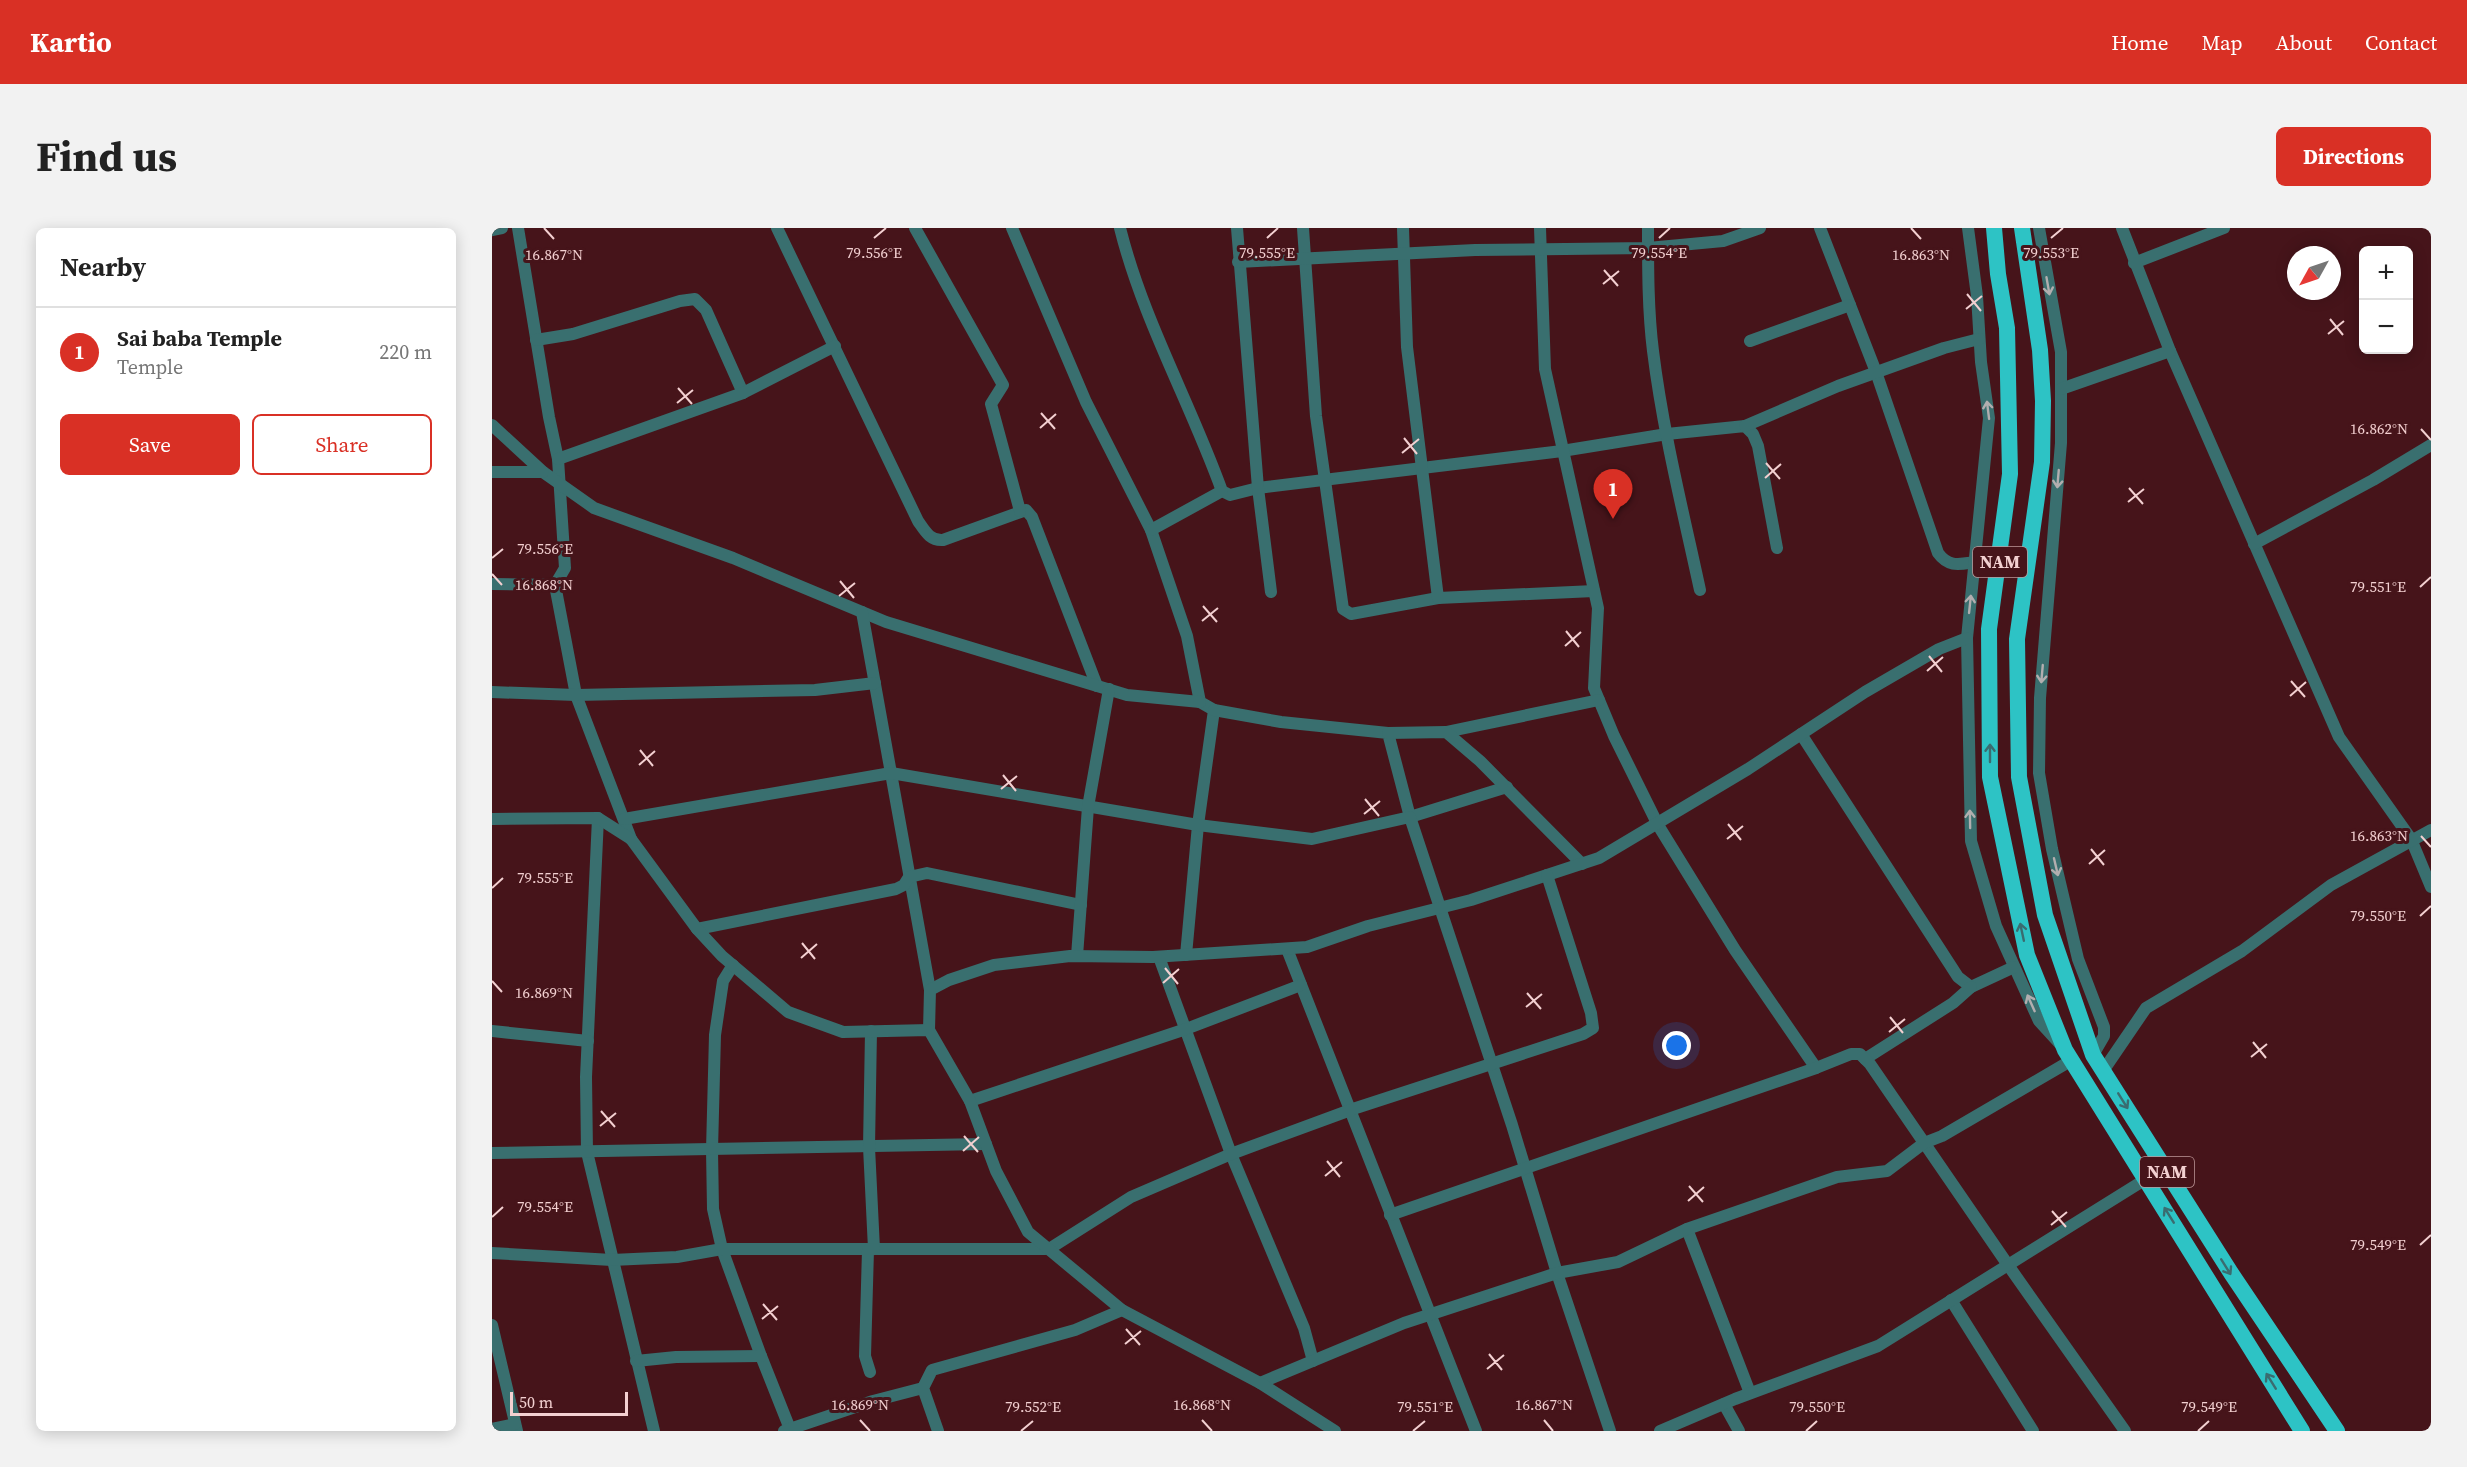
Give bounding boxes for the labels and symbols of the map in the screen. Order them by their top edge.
text: 79.556°E [846,242,902,263]
text: 79.555°E [1239,242,1295,263]
text: 79.554°E [1631,242,1687,263]
text: 79.553°E [2023,242,2079,263]
text: 16.867°N [525,244,583,265]
text: 16.863°N [1892,244,1950,265]
north arrow [2287,246,2341,300]
one-way arrow [2043,275,2054,295]
one-way arrow [1982,400,1993,420]
text: 16.862°N [2350,418,2408,439]
one-way arrow [2052,469,2063,489]
pin: 1 [1594,470,1632,519]
text: 79.556°E [517,538,573,559]
road number: NAM [1973,547,2027,577]
text: 16.868°N [515,574,573,595]
text: 79.551°E [2350,576,2406,597]
one-way arrow [1965,594,1976,614]
one-way arrow [2036,663,2047,683]
one-way arrow [1984,744,1996,764]
one-way arrow [1964,810,1976,830]
text: 16.863°N [2350,825,2408,846]
one-way arrow [2051,857,2063,876]
text: 79.555°E [517,867,573,888]
text: 79.550°E [2350,905,2406,926]
one-way arrow [2016,923,2027,942]
text: 16.869°N [515,982,573,1003]
one-way arrow [2024,995,2036,1013]
your location [1662,1031,1691,1060]
one-way arrow [2116,1093,2129,1110]
road number: NAM [2140,1157,2194,1187]
text: 79.554°E [517,1196,573,1217]
one-way arrow [2162,1207,2174,1224]
text: 79.549°E [2350,1234,2406,1255]
one-way arrow [2220,1258,2233,1275]
one-way arrow [2265,1373,2277,1390]
scale bar [510,1389,628,1416]
text: 16.869°N [831,1394,889,1415]
text: 16.868°N [1173,1394,1231,1415]
text: 16.867°N [1515,1394,1573,1415]
text: 79.552°E [1005,1396,1061,1417]
text: 79.551°E [1397,1396,1453,1417]
text: 79.550°E [1789,1396,1845,1417]
text: 79.549°E [2181,1396,2237,1417]

